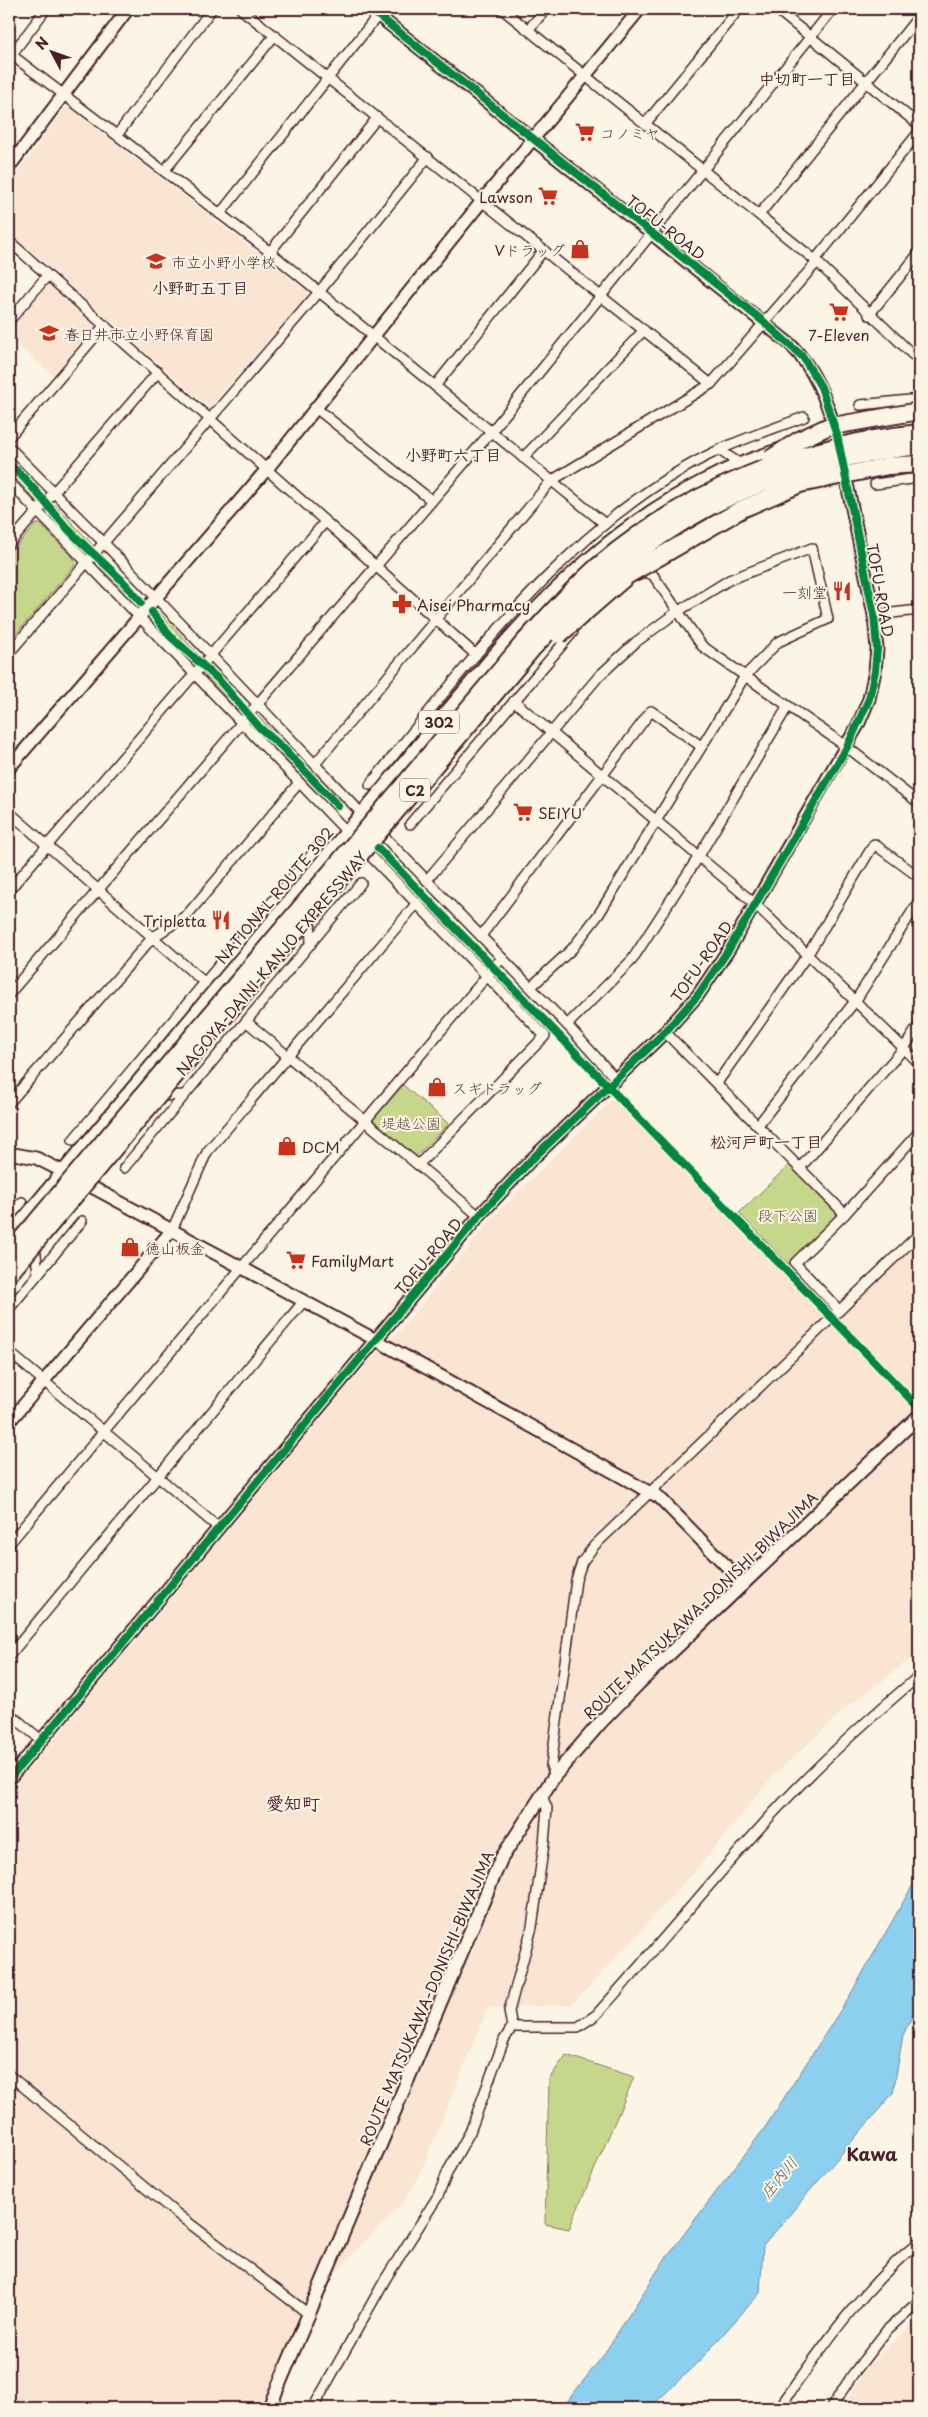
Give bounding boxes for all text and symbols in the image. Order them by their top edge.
north arrow [28,28,78,78]
text: N [30,32,53,54]
district label: 中切町一丁目 [759,66,855,90]
supermarket icon: コノミヤ [574,121,596,143]
place label: コノミヤ [600,121,660,144]
place label: Lawson [479,185,533,208]
supermarket icon: Lawson [537,185,559,207]
street label: TOFU-ROAD [622,189,710,265]
place label: Vドラッグ [494,238,565,261]
shop icon: Vドラッグ [569,238,591,260]
school or university icon: 市立小野小学校 [145,250,167,272]
place label: 市立小野小学校 [171,250,276,273]
district label: 小野町五丁目 [152,275,248,299]
supermarket icon: 7-Eleven [828,301,850,323]
school or university icon: 春日井市立小野保育園 [38,322,60,344]
place label: 春日井市立小野保育園 [64,322,214,345]
place label: 7-Eleven [808,323,870,346]
district label: 小野町六丁目 [405,442,501,466]
street label: TOFU-ROAD [861,541,901,639]
place label: 一刻堂 [782,580,827,603]
restaurant icon: 一刻堂 [831,580,853,602]
pharmacy icon: Aisei Pharmacy [391,593,413,615]
place label: Aisei Pharmacy [417,593,530,616]
road number: 302 [419,710,459,734]
road number: C2 [400,778,430,802]
supermarket icon: SEIYU [512,801,534,823]
place label: SEIYU [538,801,582,824]
street label: NATIONAL ROUTE 302 [210,821,338,969]
street label: NAGOYA-DAINI-KANJO EXPRESSWAY [170,845,372,1080]
place label: Tripletta [143,909,207,932]
restaurant icon: Tripletta [210,909,232,931]
street label: TOFU-ROAD [664,916,738,1006]
shop icon: スギドラッグ [426,1076,448,1098]
place label: スギドラッグ [452,1076,542,1099]
park label: 堤越公園 [381,1111,441,1134]
district label: 松河戸町一丁目 [710,1129,822,1153]
shop icon: DCM [276,1135,298,1157]
place label: DCM [302,1135,340,1158]
park label: 段下公園 [758,1203,818,1226]
street label: TOFU-ROAD [389,1212,467,1300]
shop icon: 徳山板金 [119,1236,141,1258]
place label: 徳山板金 [145,1236,205,1259]
supermarket icon: FamilyMart [285,1249,307,1271]
place label: FamilyMart [311,1249,394,1272]
street label: ROUTE MATSUKAWA-DONISHI-BIWAJIMA [577,1486,823,1724]
district label: 愛知町 [266,1789,320,1816]
street label: ROUTE MATSUKAWA-DONISHI-BIWAJIMA [353,1847,499,2149]
district label: Kawa [846,2140,898,2167]
water label: 庄内川 [754,2151,802,2203]

